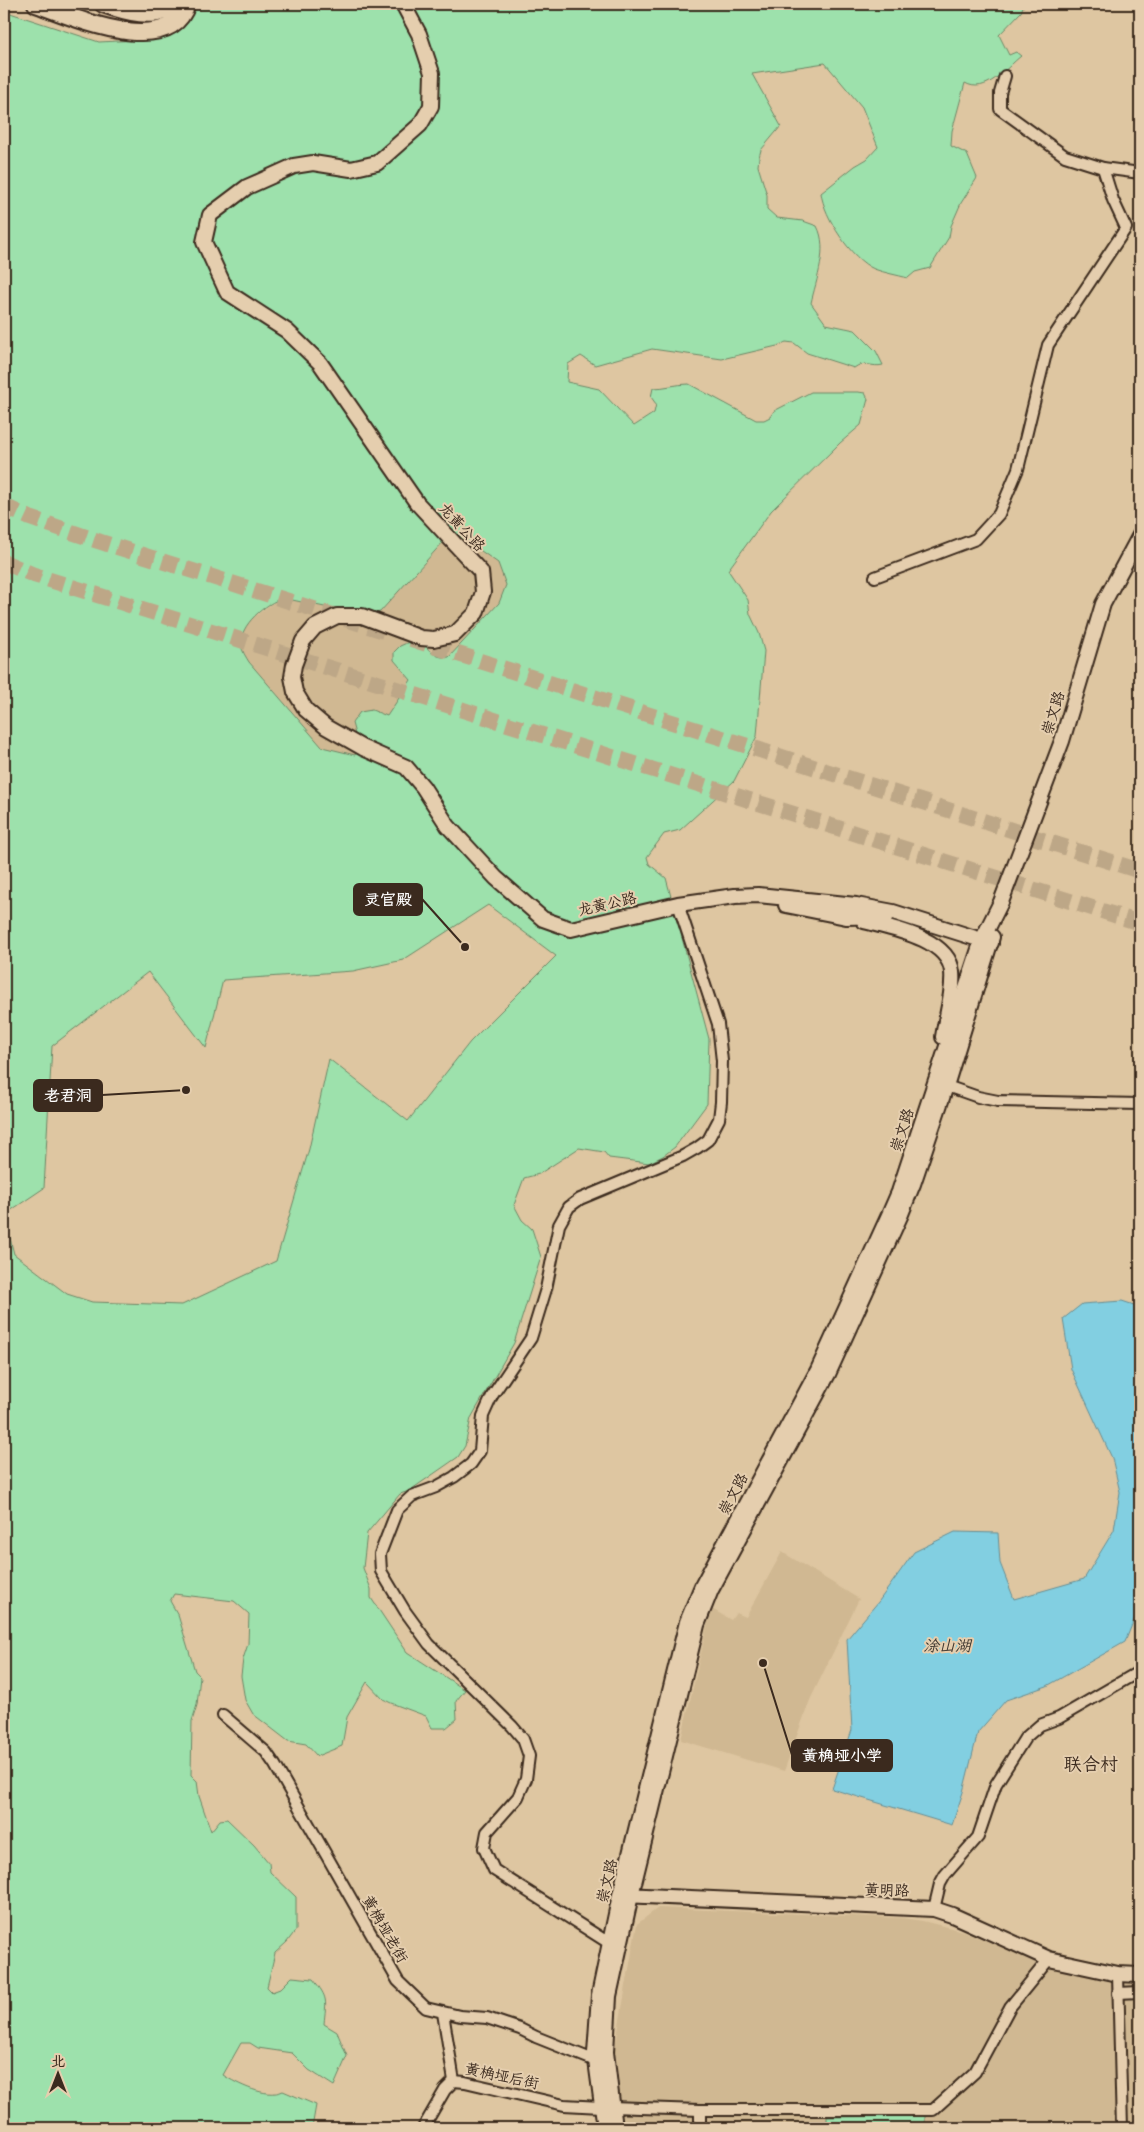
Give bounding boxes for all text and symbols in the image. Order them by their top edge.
street label: 龙黄公路 [435,498,490,555]
street label: 崇文路 [1037,689,1068,737]
callout: 灵官殿 [354,884,422,915]
street label: 龙黄公路 [576,888,638,920]
text: 灵官殿 [364,889,412,909]
callout: 老君洞 [34,1080,102,1111]
text: 老君洞 [44,1085,92,1105]
street label: 崇文路 [886,1106,918,1154]
street label: 崇文路 [714,1469,752,1518]
water label: 涂山湖 [923,1635,973,1655]
callout: 黄桷垭小学 [792,1740,892,1771]
text: 黄桷垭小学 [802,1745,882,1765]
district label: 联合村 [1064,1752,1118,1775]
street label: 崇文路 [592,1857,621,1905]
street label: 黄明路 [864,1879,910,1900]
street label: 黄桷垭老街 [358,1892,412,1966]
north arrow [32,2050,82,2100]
text: 北 [51,2052,65,2070]
street label: 黄桷垭后街 [463,2058,541,2093]

